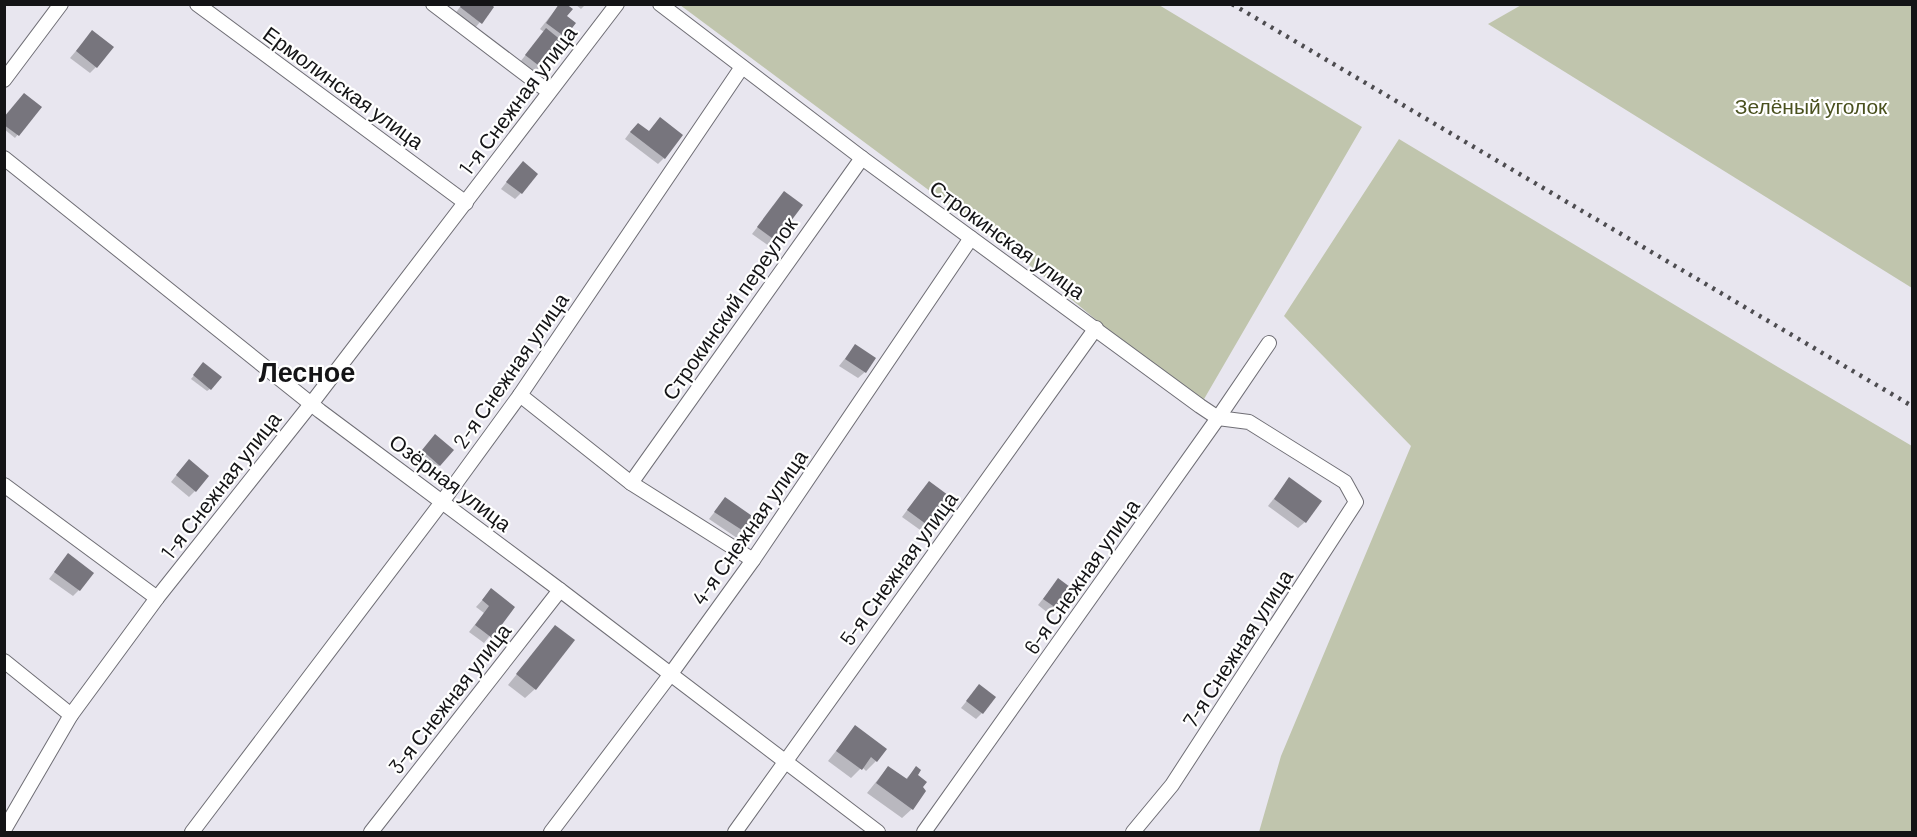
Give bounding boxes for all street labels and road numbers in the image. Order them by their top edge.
street label: Ермолинская улица [259,20,429,154]
street label: 1-я Снежная улица [453,20,581,179]
street label: Строкинская улица [925,174,1091,304]
street label: Строкинский переулок [656,211,802,404]
street label: 2-я Снежная улица [447,287,573,453]
street label: 1-я Снежная улица [155,406,285,564]
street label: Озёрная улица [385,428,517,536]
street label: 4-я Снежная улица [686,444,812,610]
street label: 5-я Снежная улица [834,486,962,650]
street label: 6-я Снежная улица [1018,493,1144,658]
street label: 7-я Снежная улица [1177,564,1297,731]
street label: 3-я Снежная улица [383,618,516,778]

